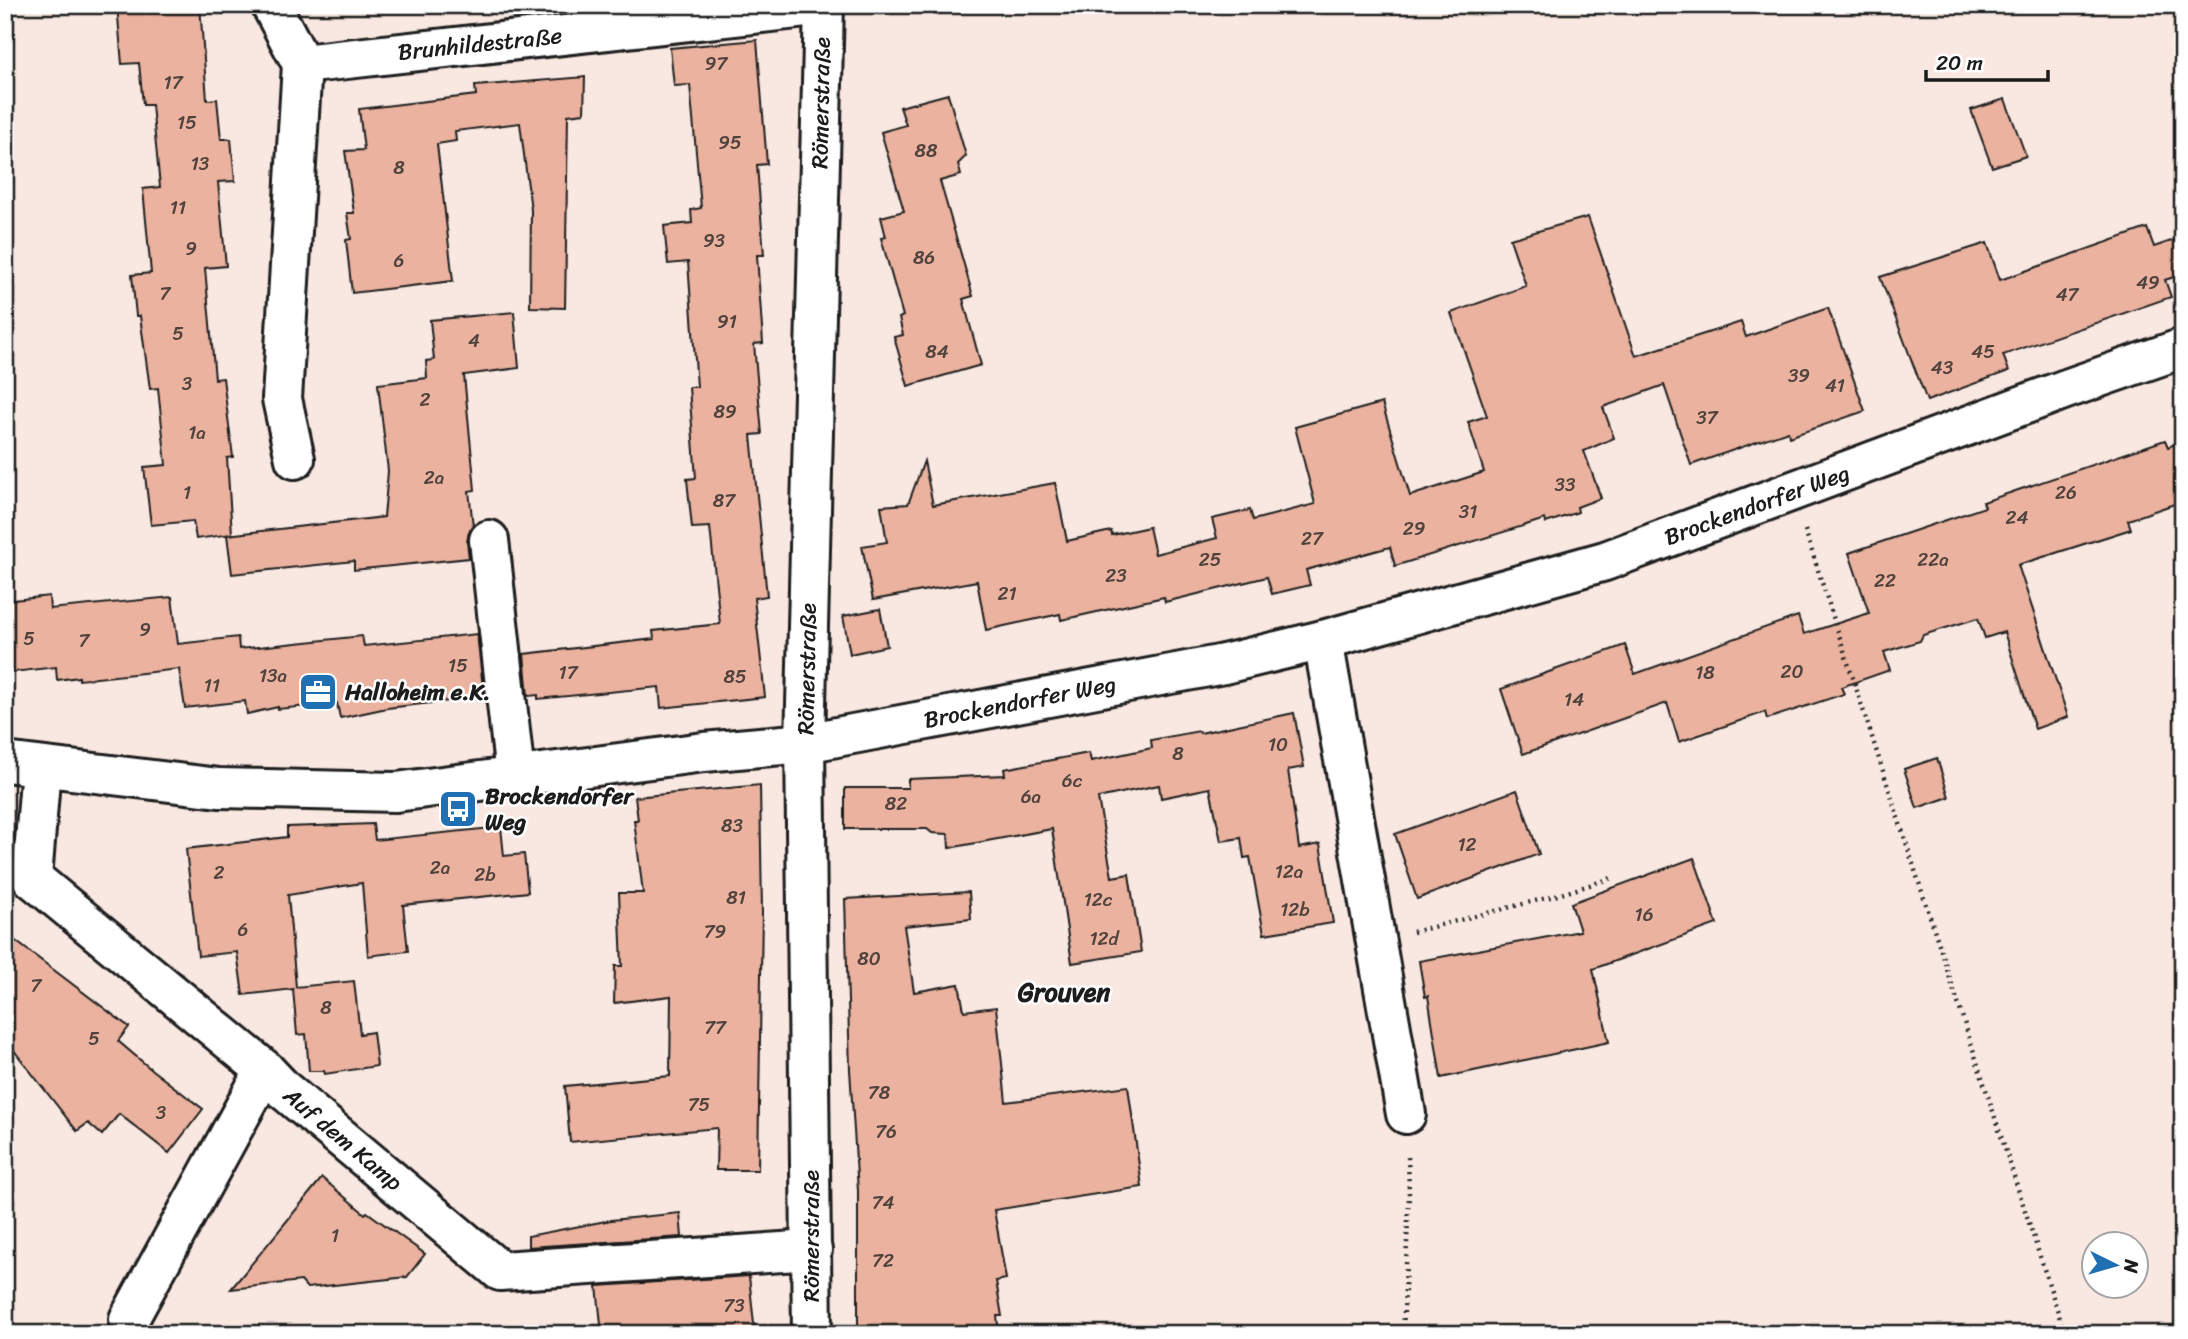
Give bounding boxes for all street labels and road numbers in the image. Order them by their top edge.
street label: Brunhildestraße [396,15,564,73]
street label: Römerstraße [799,37,843,169]
street label: Brockendorfer Weg [1658,452,1856,558]
street label: Römerstraße [785,603,829,735]
street label: Brockendorfer Weg [920,663,1120,741]
street label: Auf dem Kamp [273,1076,412,1202]
street label: Römerstraße [791,1170,832,1302]

